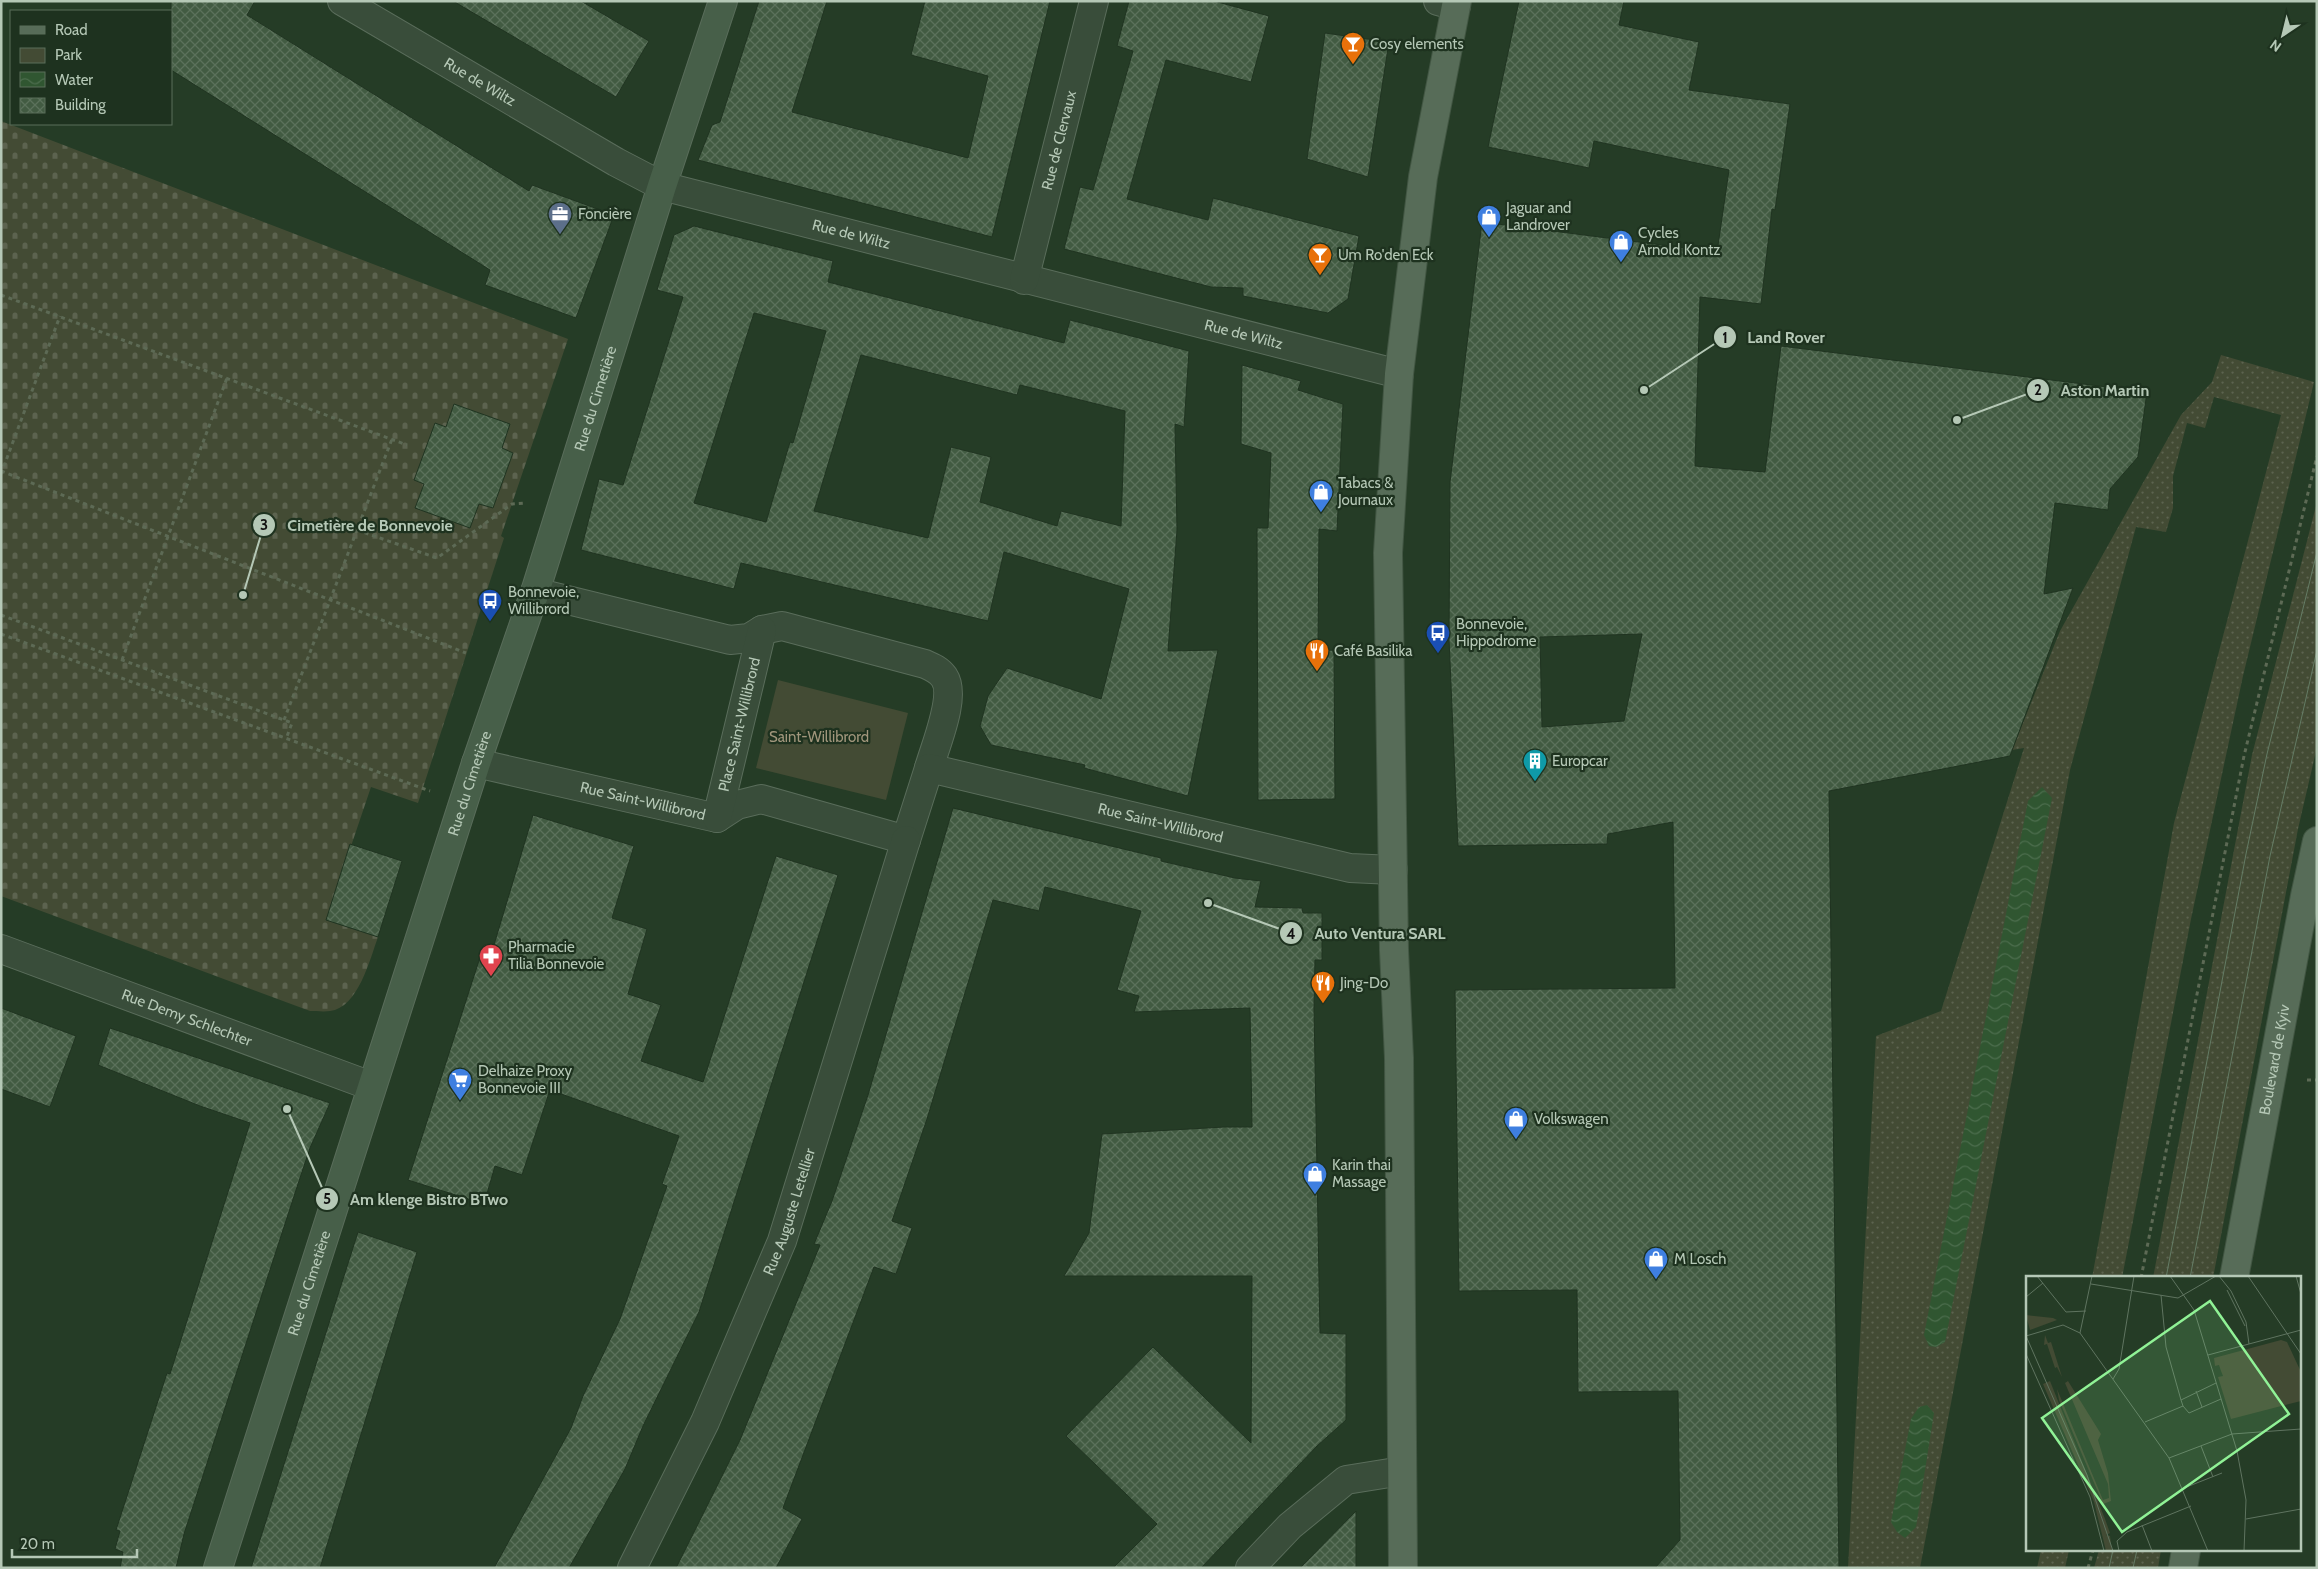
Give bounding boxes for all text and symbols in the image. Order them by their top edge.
legend [10,10,172,125]
north arrow [2258,10,2308,60]
text: Road [55,21,88,39]
bar icon: Cosy elements [1340,31,1366,65]
place label: Cosy elements [1370,35,1464,53]
text: N [2266,35,2285,56]
text: Park [55,46,82,64]
street label: Rue de Wiltz [441,54,519,110]
text: Water [55,71,93,89]
street label: Rue de Clervaux [1038,89,1080,192]
text: Building [55,96,106,114]
place label: Jaguar and Landrover [1505,199,1571,234]
office icon: Foncière [547,201,573,235]
shop icon: Jaguar and Landrover [1476,204,1502,238]
place label: Foncière [578,205,632,223]
street label: Rue de Wiltz [810,216,892,253]
place label: Cycles Arnold Kontz [1638,224,1720,259]
shop icon: Cycles Arnold Kontz [1608,229,1634,263]
bar icon: Um Ro'den Eck [1307,242,1333,276]
place label: Um Ro'den Eck [1338,246,1434,264]
street label: Rue de Wiltz [1203,316,1285,353]
callout: Land Rover [1712,322,1835,353]
text: Land Rover [1747,328,1825,347]
text: 1 [1722,329,1728,347]
street label: Rue du Cimetière [571,343,621,453]
callout: Aston Martin [2025,375,2159,406]
text: 2 [2034,381,2042,399]
text: Aston Martin [2061,381,2149,400]
place label: Tabacs & Journaux [1337,474,1393,509]
shop icon: Tabacs & Journaux [1308,479,1334,513]
callout: Cimetière de Bonnevoie [252,509,462,540]
text: 3 [260,516,268,534]
text: Cimetière de Bonnevoie [287,516,453,535]
place label: Bonnevoie, Willibrord [508,583,579,618]
bus stop icon: Bonnevoie, Willibrord [477,588,503,622]
place label: Bonnevoie, Hippodrome [1456,615,1537,650]
bus stop icon: Bonnevoie, Hippodrome [1425,620,1451,654]
restaurant icon: Café Basilika [1304,638,1330,672]
place label: Café Basilika [1334,642,1413,660]
street label: Place Saint-Willibrord [715,656,764,794]
street label: Rue du Cimetière [444,728,495,838]
park label: Saint-Willibrord [769,728,869,746]
building icon: Europcar [1522,748,1548,782]
place label: Europcar [1552,752,1608,770]
street label: Rue Saint-Willibrord [578,778,707,824]
street label: Rue Saint-Willibrord [1096,799,1225,847]
callout: Auto Ventura SARL [1279,918,1455,949]
text: Auto Ventura SARL [1314,924,1446,943]
text: 4 [1286,925,1296,943]
place label: Pharmacie Tilia Bonnevoie [508,938,605,973]
pharmacy icon: Pharmacie Tilia Bonnevoie [478,943,504,977]
restaurant icon: Jing-Do [1310,970,1336,1004]
place label: Jing-Do [1339,974,1388,992]
street label: Rue Demy Schlechter [119,985,254,1050]
street label: Boulevard de Kyiv [2255,1002,2294,1117]
place label: Delhaize Proxy Bonnevoie III [478,1062,573,1097]
supermarket icon: Delhaize Proxy Bonnevoie III [447,1067,473,1101]
shop icon: Volkswagen [1503,1106,1529,1140]
place label: Volkswagen [1534,1110,1609,1128]
street label: Rue Auguste Letellier [759,1146,819,1278]
place label: Karin thai Massage [1332,1156,1391,1191]
shop icon: Karin thai Massage [1302,1161,1328,1195]
callout: Am klenge Bistro BTwo [315,1184,518,1215]
text: 5 [323,1190,331,1208]
text: Am klenge Bistro BTwo [350,1190,508,1209]
street label: Rue du Cimetière [284,1228,335,1338]
shop icon: M Losch [1643,1246,1669,1280]
place label: M Losch [1674,1250,1726,1268]
inset map [2026,1276,2300,1552]
scale bar [12,1526,138,1558]
text: 20 m [20,1535,55,1553]

